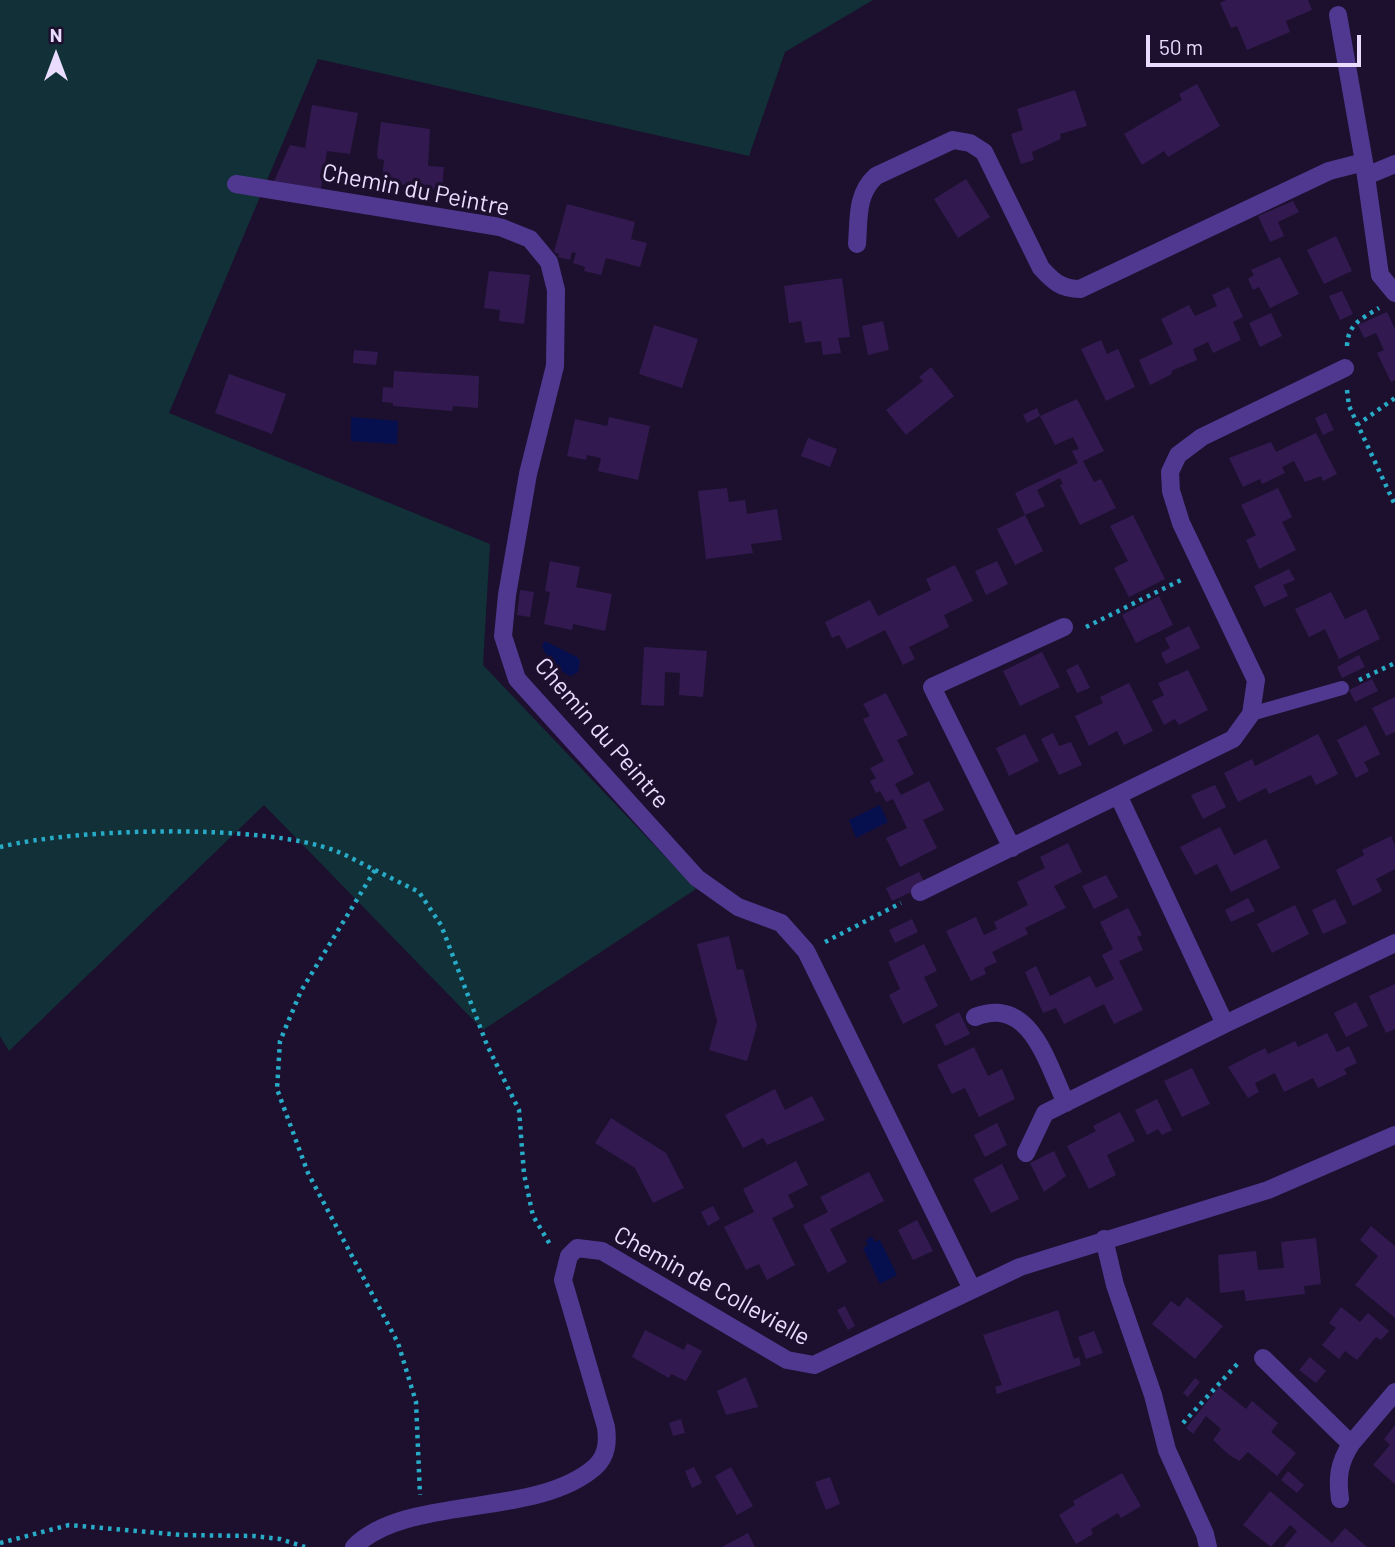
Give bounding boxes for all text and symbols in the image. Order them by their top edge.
north arrow [21,21,91,91]
scale bar [1150,21,1365,65]
text: N [50,23,62,46]
text: 50 m [1159,34,1203,59]
street label: Chemin du Peintre [320,158,512,222]
street label: Chemin du Peintre [529,652,675,814]
street label: Chemin de Collevielle [609,1220,815,1352]

